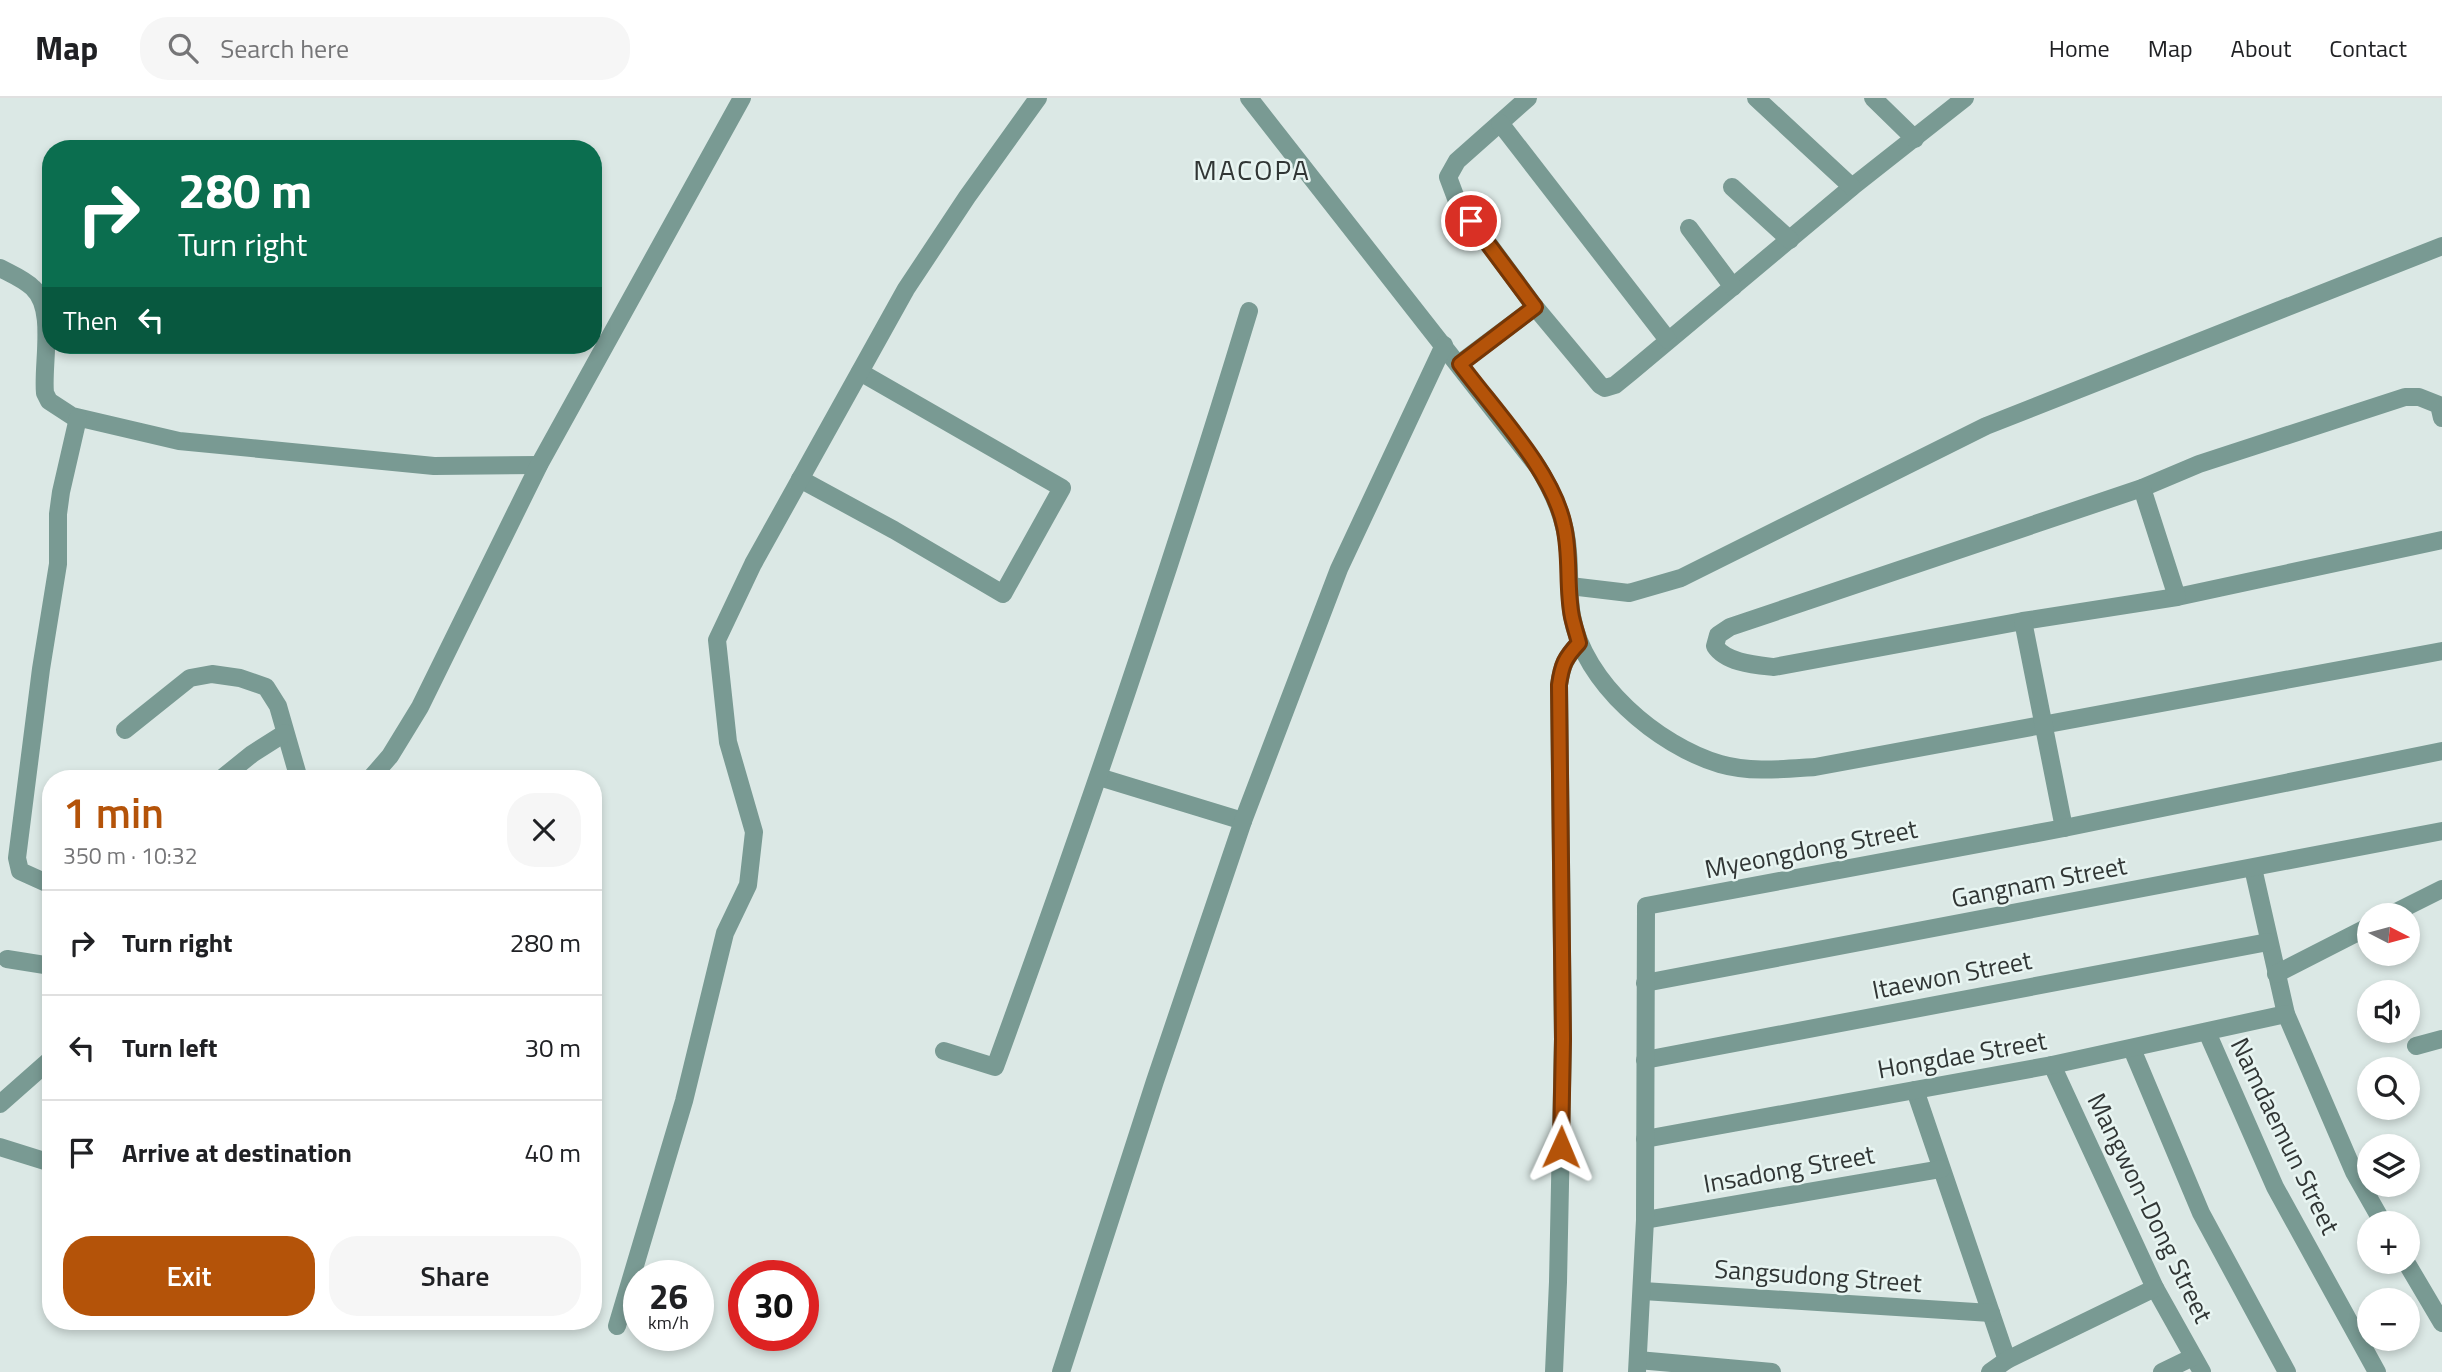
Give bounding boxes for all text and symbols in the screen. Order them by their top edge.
search box [140,17,630,80]
text: Map [35,23,98,73]
icon: search [164,29,202,67]
text: Search here [220,29,349,68]
text: Home [2049,30,2110,66]
text: Map [2148,30,2193,66]
text: About [2231,30,2291,66]
text: Contact [2329,30,2407,66]
district label: MACOPA [1193,148,1311,191]
text: 280 m [178,152,312,227]
icon: right [63,168,154,259]
pin [1441,191,1501,251]
icon: arrive [1452,202,1490,240]
text: Turn right [178,220,307,268]
text: Then [63,301,118,340]
icon: left [132,301,170,339]
text: 1 min [63,780,164,844]
button: close [507,793,581,867]
street label: Myeongdong Street [1701,809,1921,888]
text: 350 m · 10:32 [63,838,198,873]
street label: Gangnam Street [1948,845,2130,918]
north arrow [2357,903,2420,966]
map controls [2357,903,2420,1351]
text: Turn right [122,923,233,962]
text: 280 m [510,923,581,962]
icon: right [63,924,101,962]
street label: Itaewon Street [1869,940,2035,1009]
button: sound [2357,980,2420,1043]
street label: Hongdae Street [1874,1020,2050,1089]
text: Turn left [122,1028,217,1067]
text: 30 m [524,1028,581,1067]
icon: left [63,1029,101,1067]
street label: Namdaemun Street [2221,1031,2350,1241]
button: search [2357,1057,2420,1120]
street label: Mangwon-Dong Street [2078,1086,2223,1329]
position arrow [1524,1110,1598,1184]
text: Arrive at destination [122,1133,352,1172]
text: 40 m [524,1133,581,1172]
icon: arrive [63,1134,101,1172]
street label: Insadong Street [1700,1134,1878,1203]
button: layers [2357,1134,2420,1197]
button: + [2357,1211,2420,1274]
button: Exit [63,1236,315,1316]
button: Share [329,1236,581,1316]
street label: Sangsudong Street [1713,1249,1923,1302]
speed limit sign: 30 [728,1260,819,1351]
text: 26 [649,1269,688,1323]
button: − [2357,1288,2420,1351]
text: km/h [648,1309,689,1336]

